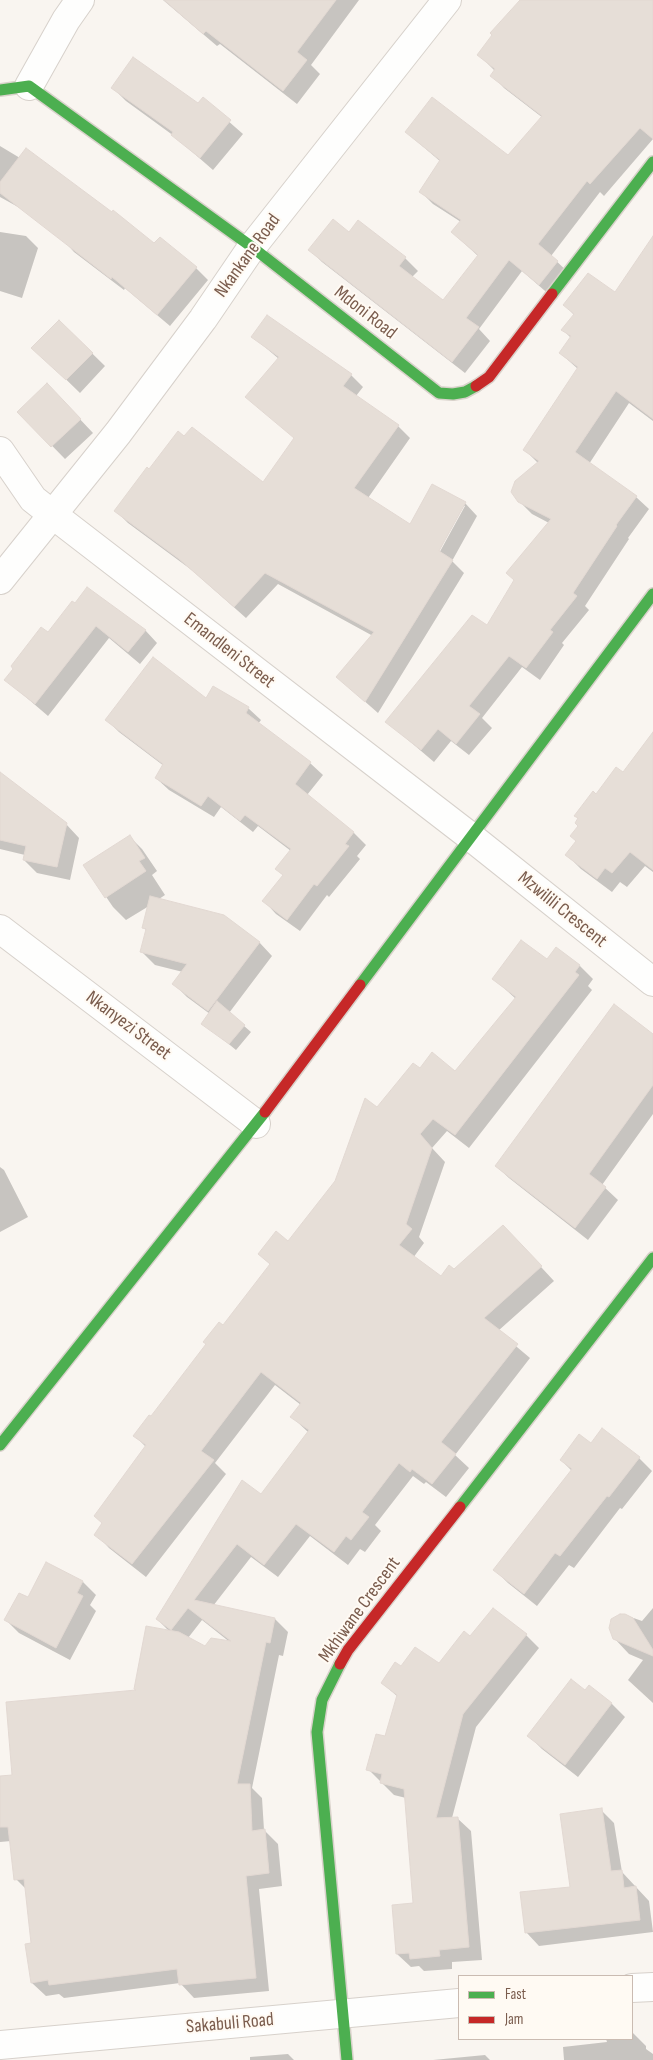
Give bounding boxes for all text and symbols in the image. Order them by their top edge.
street label: Nkankane Road [210,210,286,302]
street label: Mdoni Road [329,281,401,345]
street label: Emandleni Street [179,608,279,694]
street label: Mzwilili Crescent [513,867,611,953]
street label: Nkanyezi Street [81,987,175,1065]
street label: Mkhiwane Crescent [314,1553,406,1667]
legend [458,1975,633,2040]
text: Fast [505,1985,526,2004]
street label: Sakabuli Road [185,2009,275,2039]
text: Jam [505,2010,523,2029]

